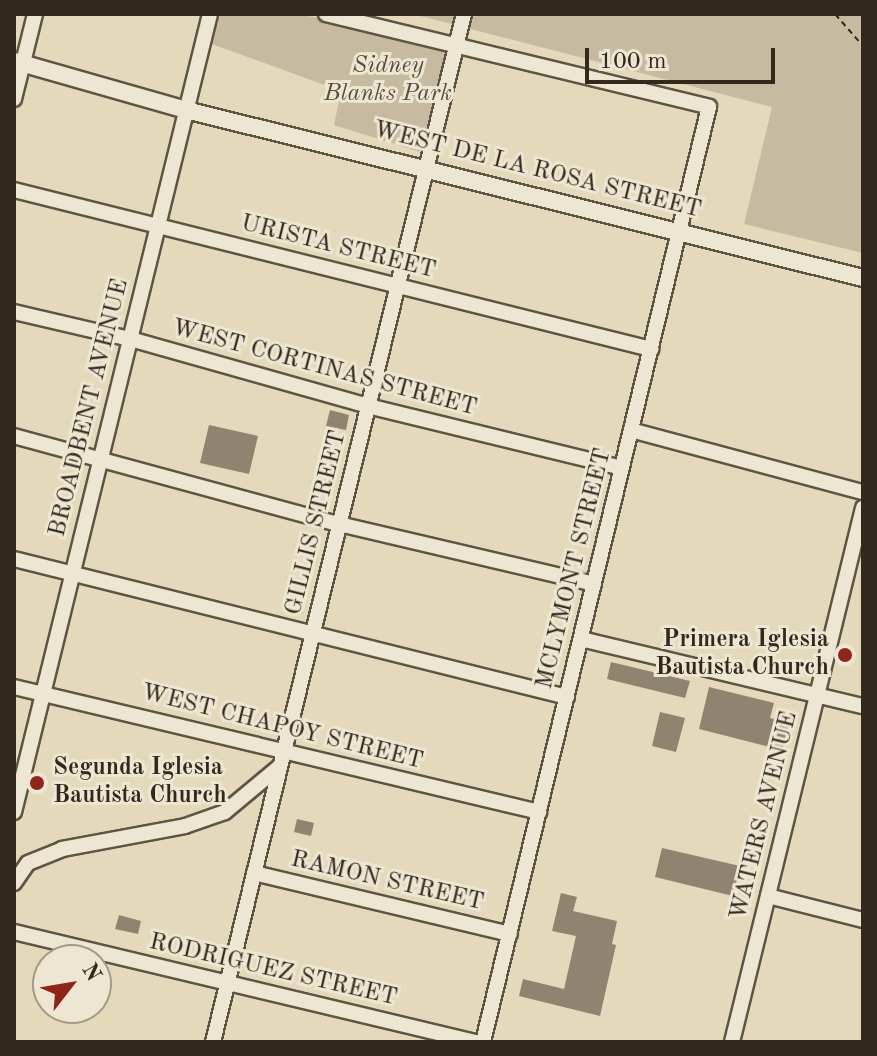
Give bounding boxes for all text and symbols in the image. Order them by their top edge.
scale bar [589,32,779,82]
text: 100 m [599,50,667,74]
park label: Sidney Blanks Park [324,53,452,109]
street label: WEST DE LA ROSA STREET [370,116,704,226]
street label: URISTA STREET [238,210,438,286]
street label: BROADBENT AVENUE [44,276,136,540]
street label: WEST CORTINAS STREET [168,314,480,424]
street label: GILLIS STREET [280,428,354,618]
street label: MCLYMONT STREET [531,446,619,692]
place label: Primera Iglesia Bautista Church [655,627,829,683]
marker: Primera Iglesia Bautista Church [836,646,854,664]
street label: WEST CHAPOY STREET [138,679,426,777]
street label: WATERS AVENUE [725,709,805,923]
place label: Segunda Iglesia Bautista Church [53,755,227,811]
marker: Segunda Iglesia Bautista Church [28,774,46,792]
street label: RAMON STREET [288,846,486,918]
street label: RODRIGUEZ STREET [146,928,400,1014]
north arrow [32,944,112,1024]
text: N [77,960,105,986]

